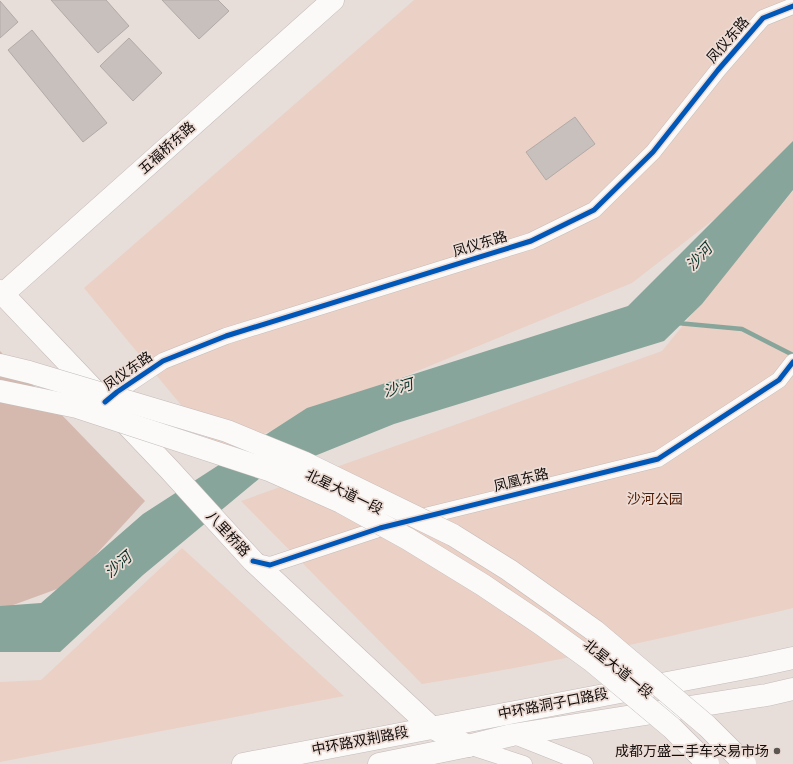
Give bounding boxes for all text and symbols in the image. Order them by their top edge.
street label: 凤仪东路 [703,13,753,67]
street label: 五福桥东路 [135,118,199,178]
street label: 凤仪东路 [451,228,509,260]
water label: 沙河 [682,238,718,274]
street label: 凤仪东路 [100,348,156,394]
water label: 沙河 [381,374,418,401]
street label: 凤凰东路 [492,465,550,495]
street label: 北星大道一段 [303,466,385,518]
park label: 沙河公园 [627,491,683,508]
street label: 八里桥路 [203,508,253,560]
water label: 沙河 [101,546,137,582]
street label: 北星大道一段 [580,636,656,702]
street label: 中环路洞子口路段 [496,685,610,723]
street label: 中环路双荆路段 [310,723,410,759]
place label: 成都万盛二手车交易市场 [615,743,769,760]
marker: 成都万盛二手车交易市场 [772,746,782,756]

